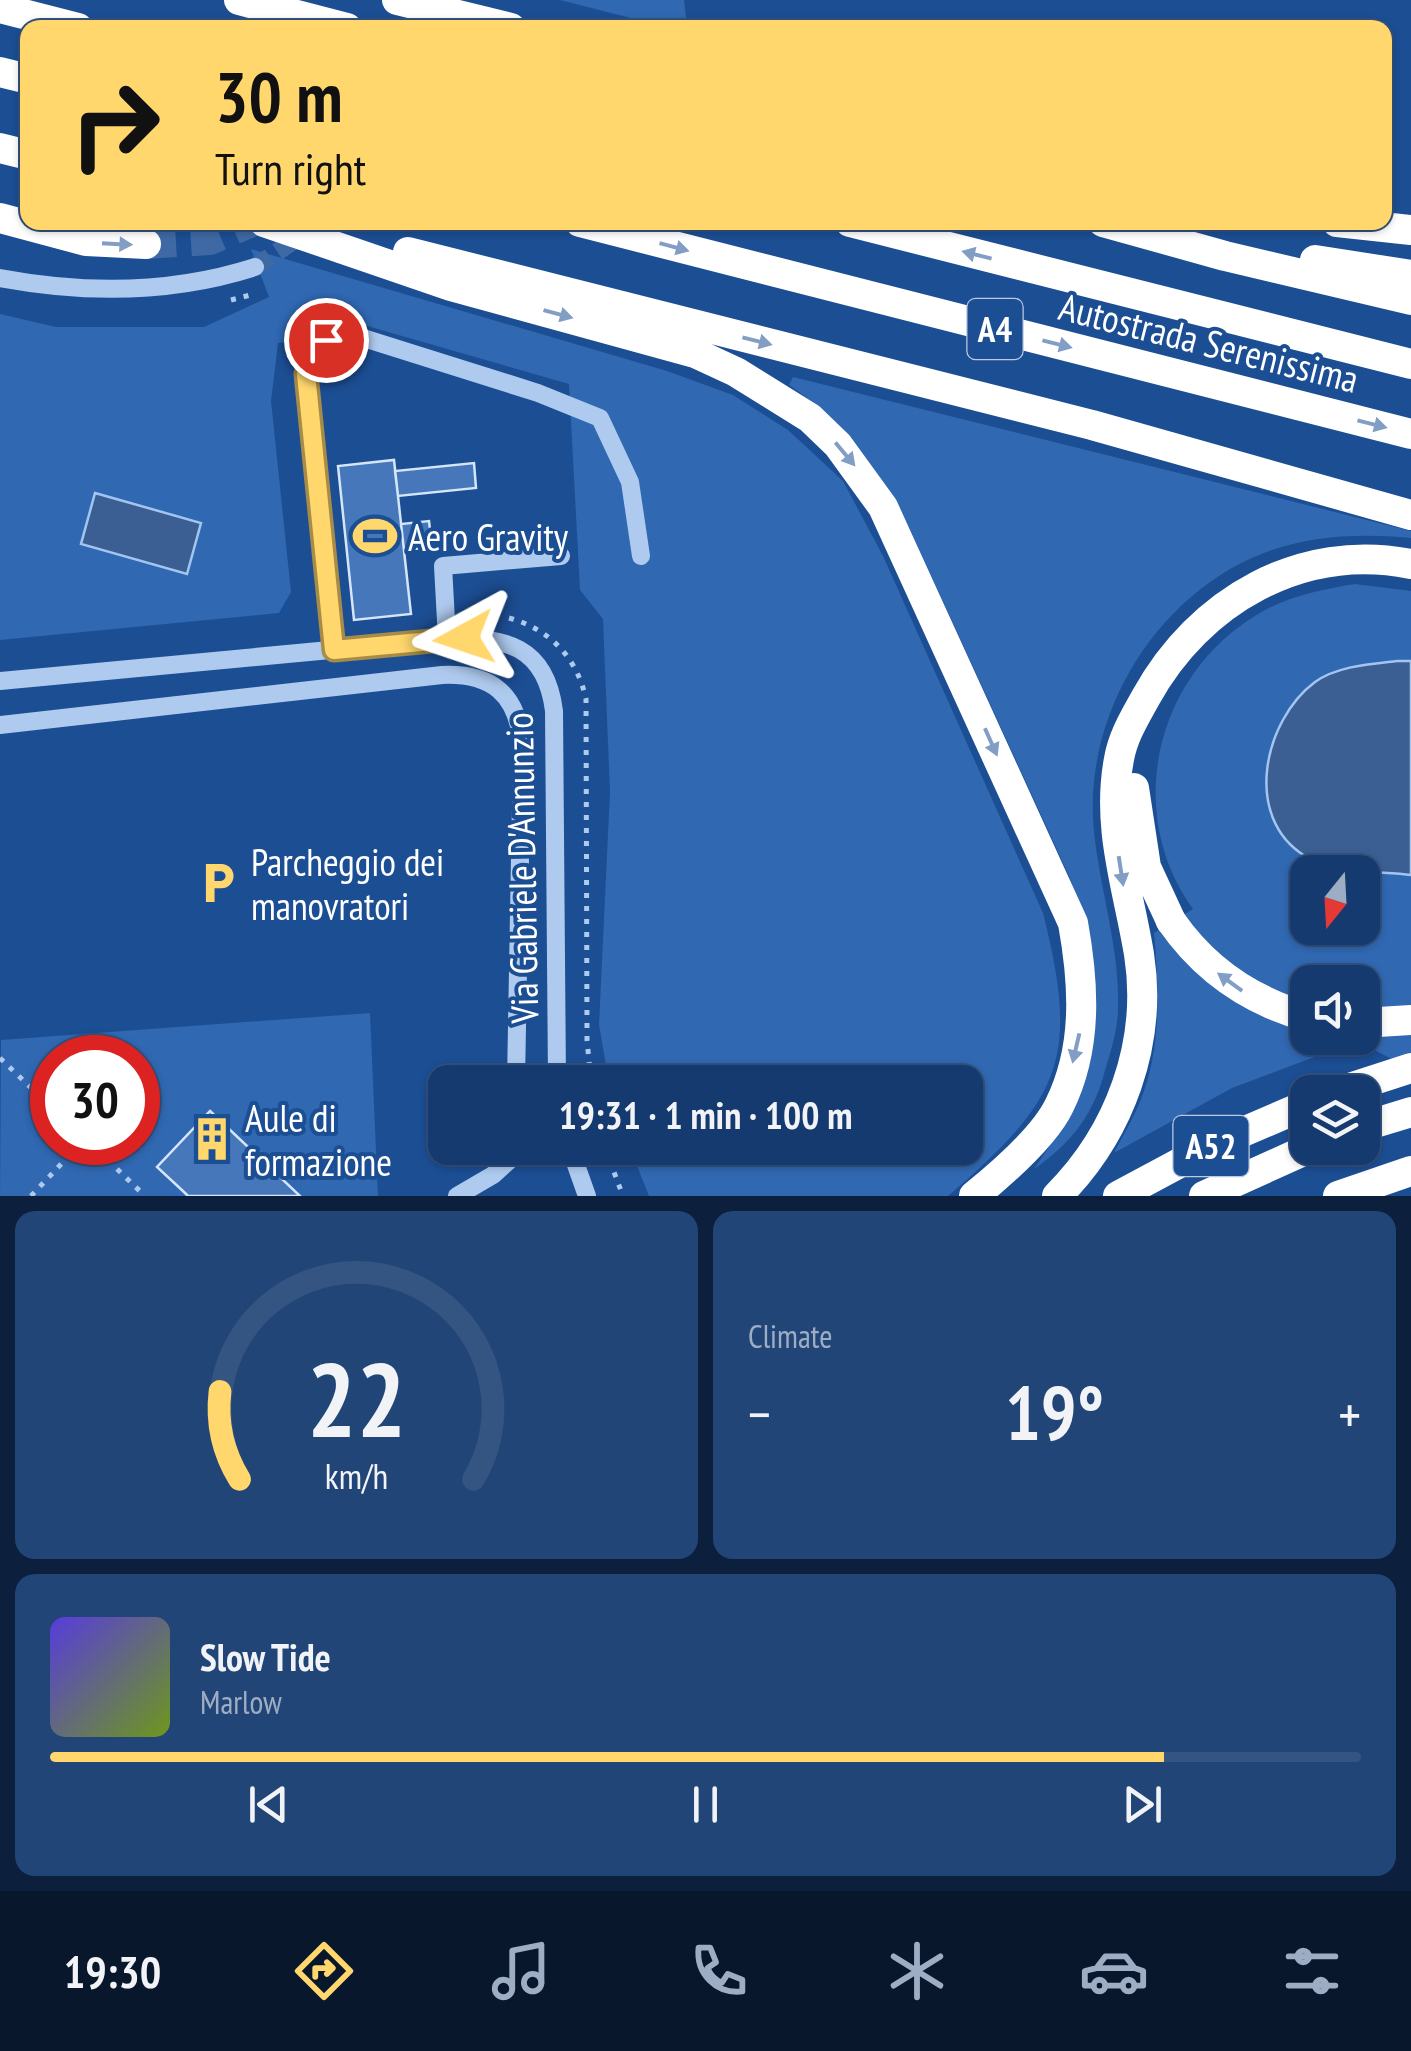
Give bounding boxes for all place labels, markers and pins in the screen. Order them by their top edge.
pin [284,298,369,383]
sports icon: Aero Gravity [351,512,399,560]
place label: Aero Gravity [408,512,569,561]
place label: Parcheggio dei manovratori [251,837,444,930]
parking icon: Parcheggio dei manovratori [194,859,242,907]
place label: Aule di formazione [245,1093,392,1186]
building icon: Aule di formazione [188,1115,236,1163]

